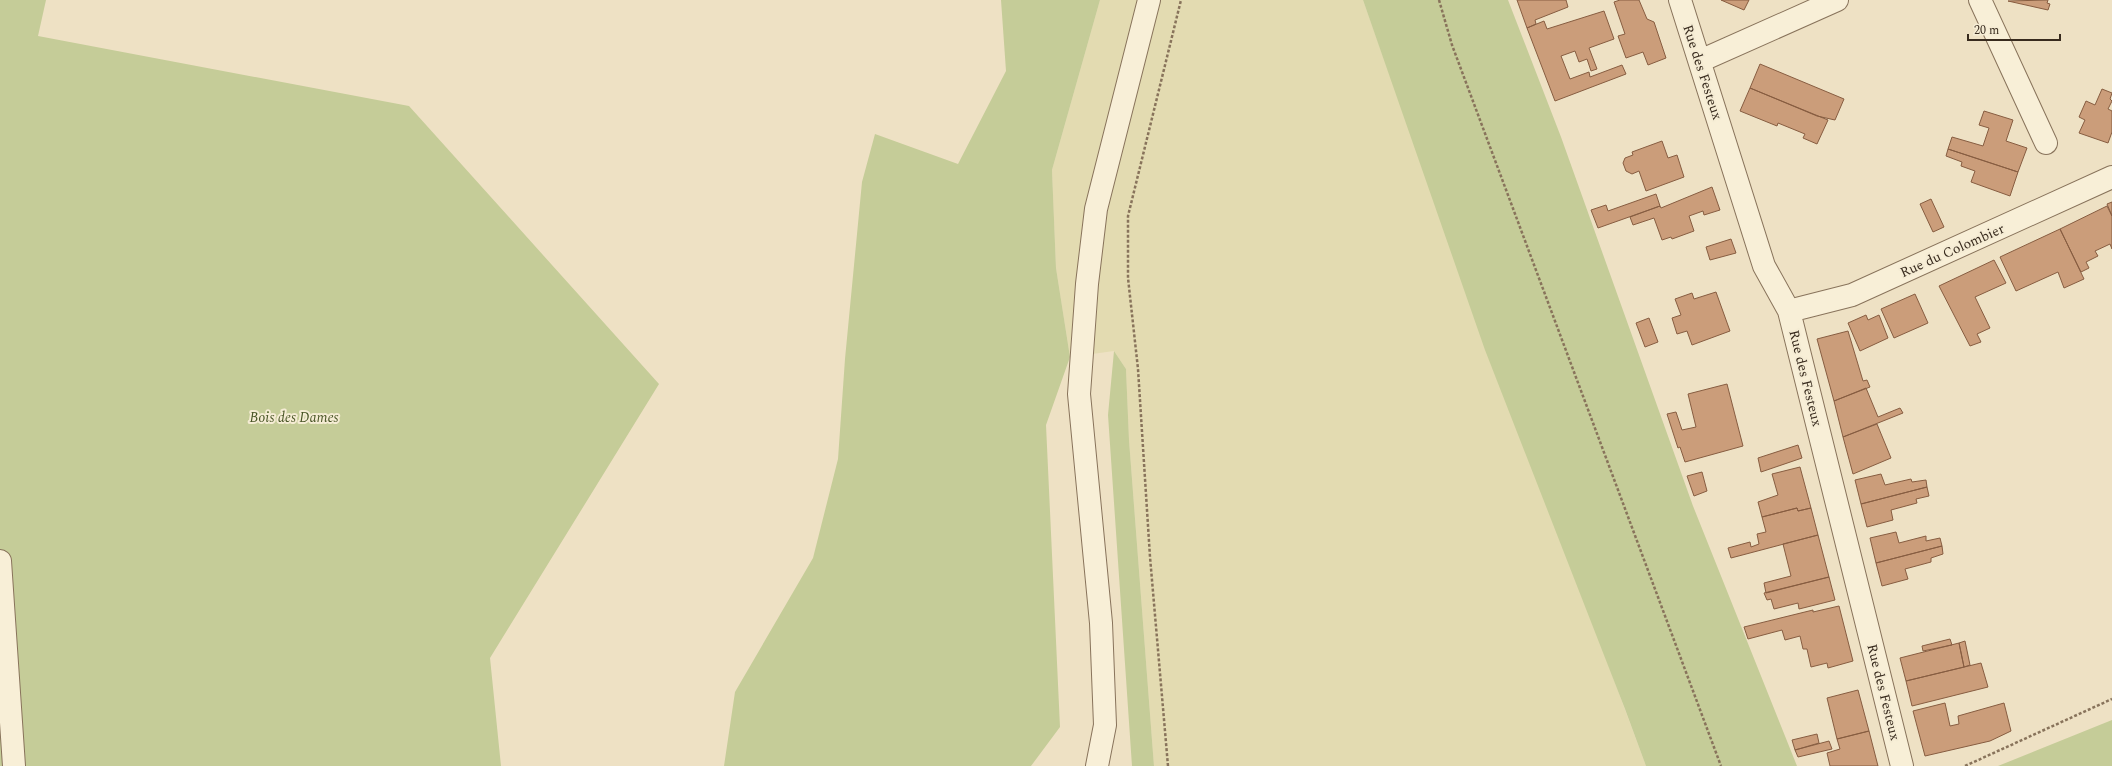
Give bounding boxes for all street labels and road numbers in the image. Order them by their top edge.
street label: Rue des Festeux [1677,22,1728,122]
street label: Rue du Colombier [1897,218,2008,283]
street label: Rue des Festeux [1783,328,1828,429]
street label: Rue des Festeux [1861,642,1906,743]

